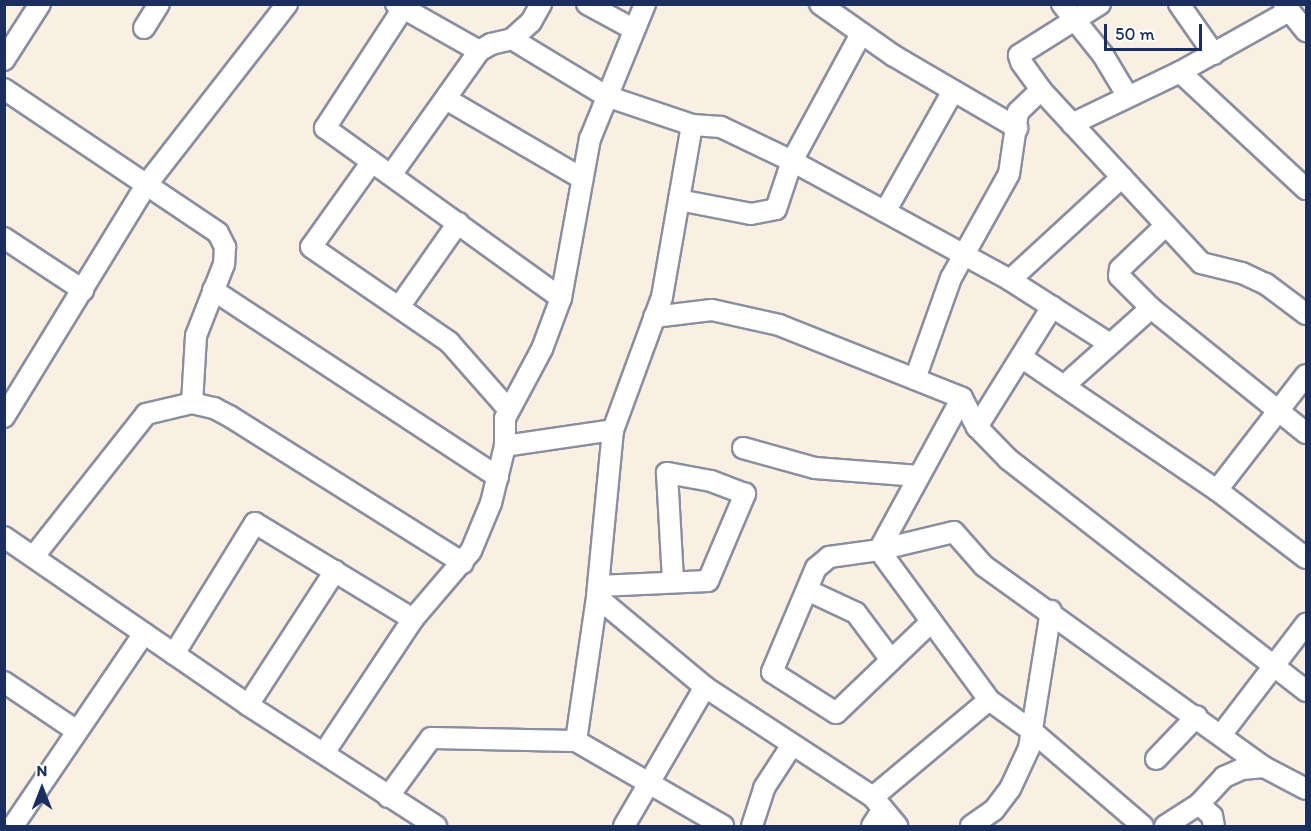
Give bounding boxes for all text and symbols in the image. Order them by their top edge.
scale bar [1107,12,1204,50]
text: 50 m [1115,23,1155,45]
north arrow [12,759,72,819]
text: N [37,761,47,780]

